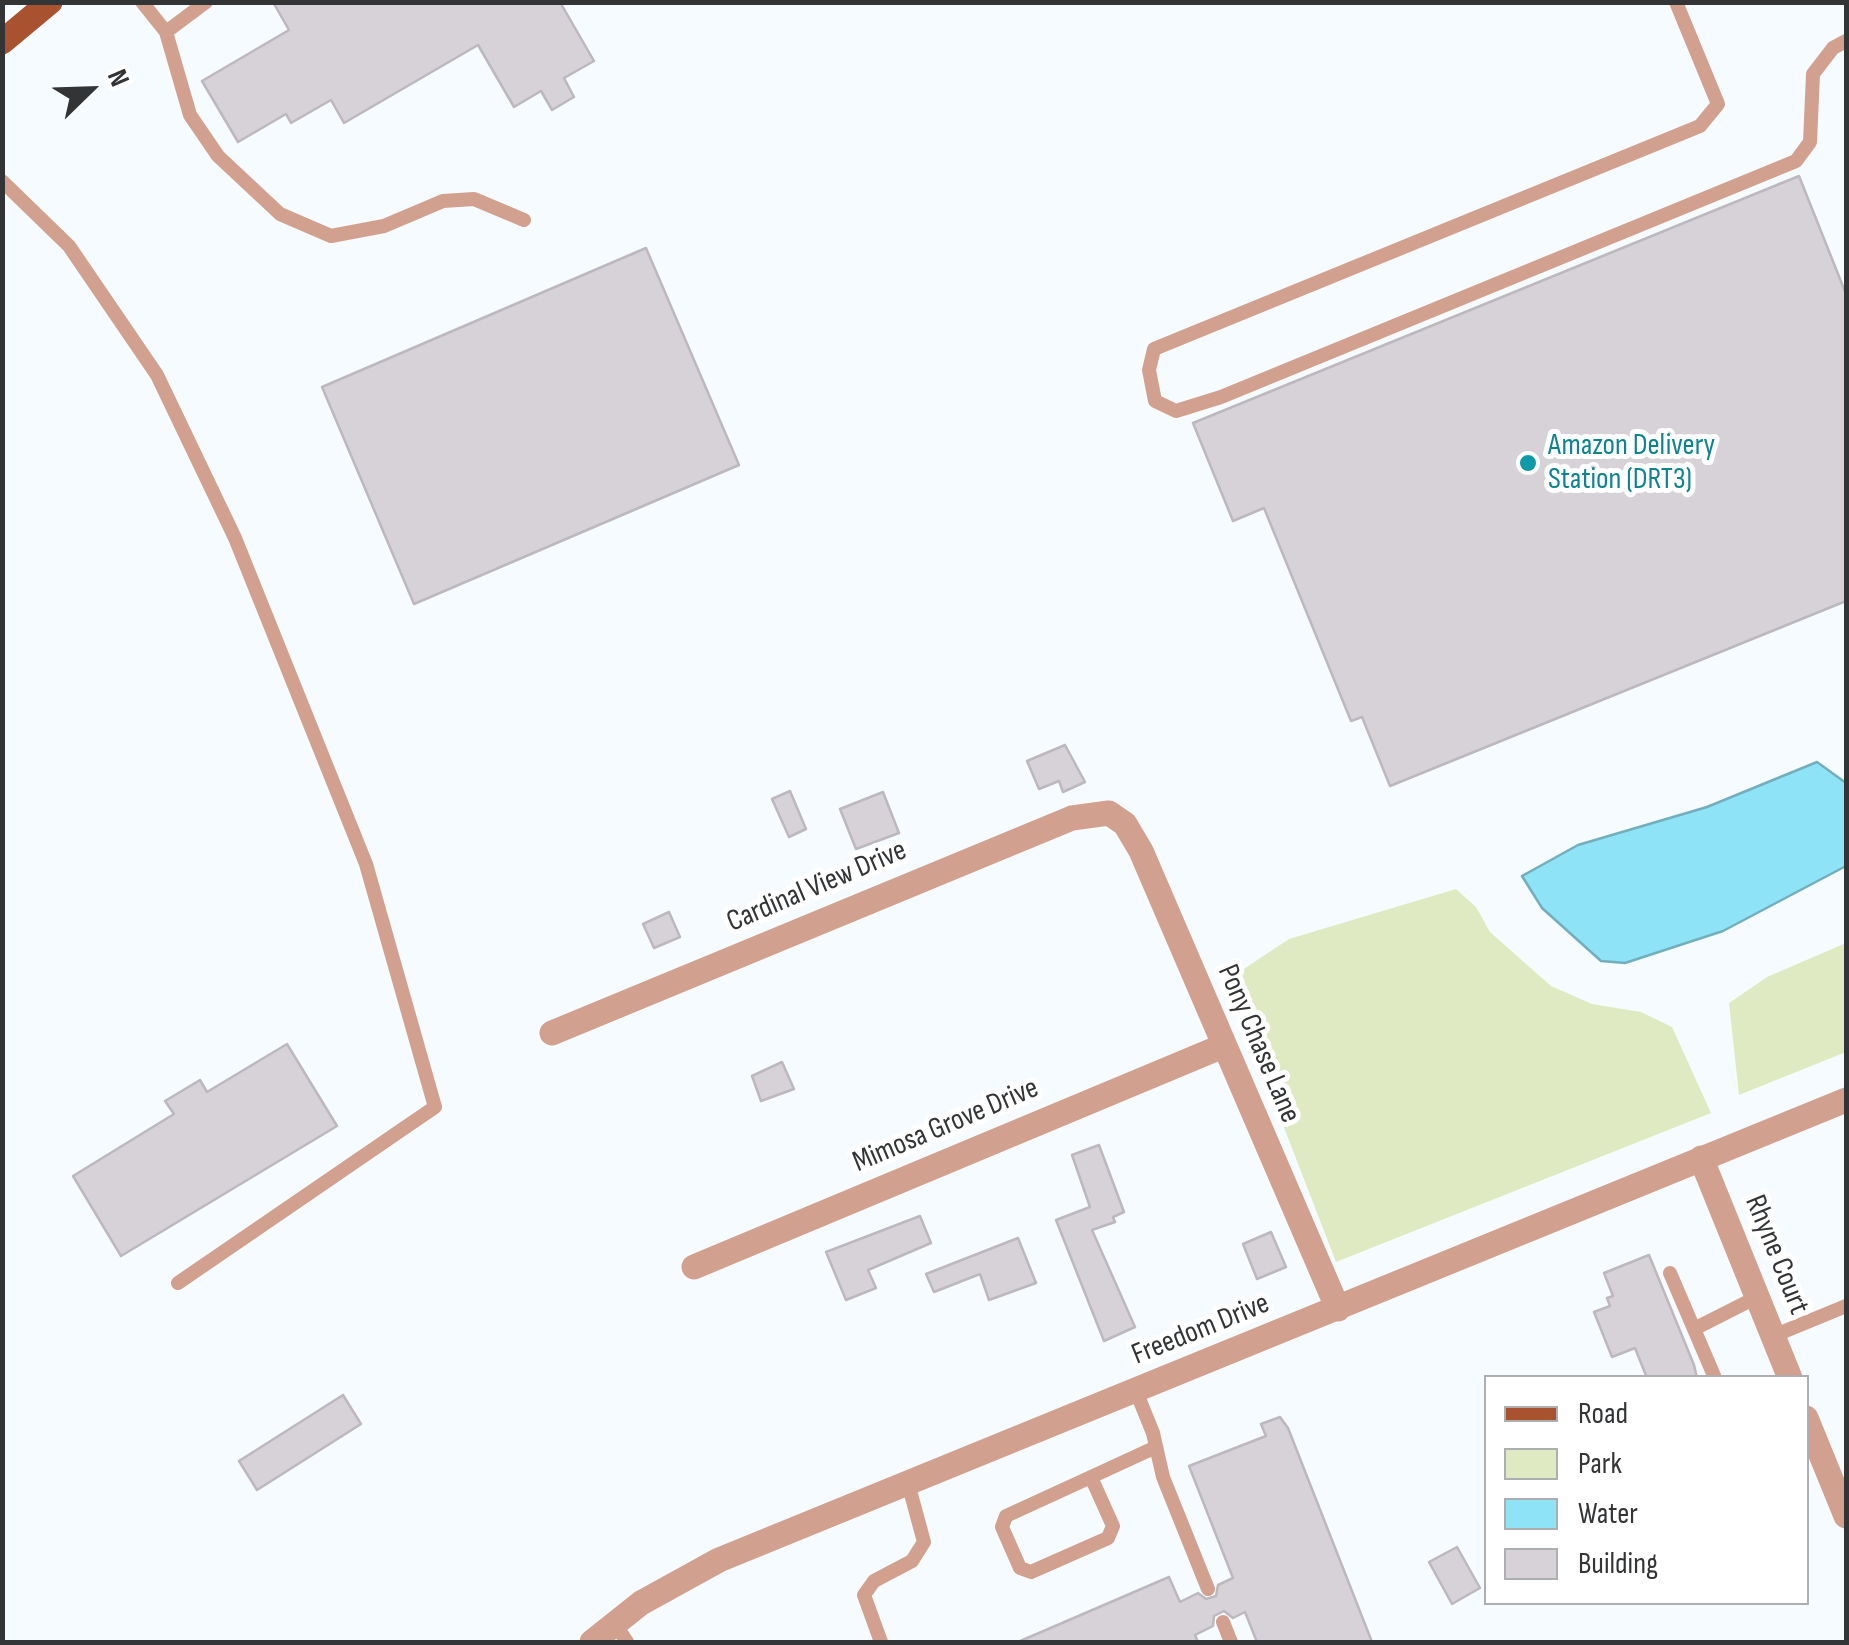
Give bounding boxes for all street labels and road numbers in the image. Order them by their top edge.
street label: Cardinal View Drive [722,833,912,941]
street label: Pony Chase Lane [1209,960,1307,1128]
street label: Mimosa Grove Drive [848,1071,1044,1181]
street label: Rhyne Court [1736,1190,1816,1320]
street label: Freedom Drive [1127,1286,1275,1374]

